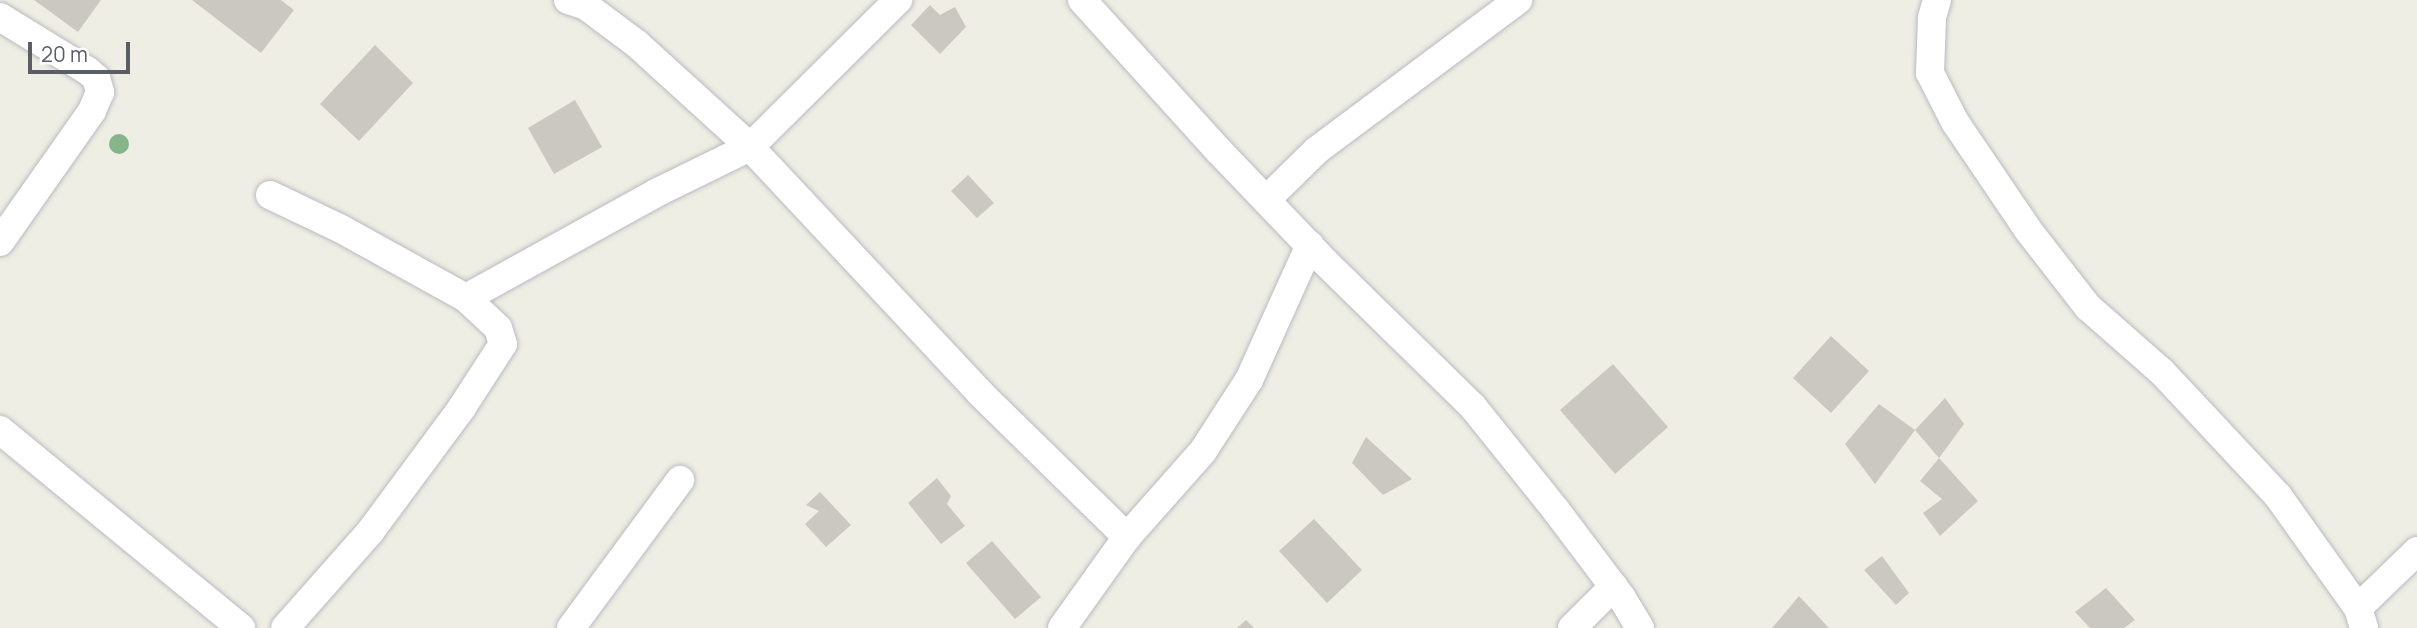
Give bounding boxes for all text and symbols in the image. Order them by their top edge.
scale bar [32,28,133,72]
text: 20 m [41,40,88,68]

